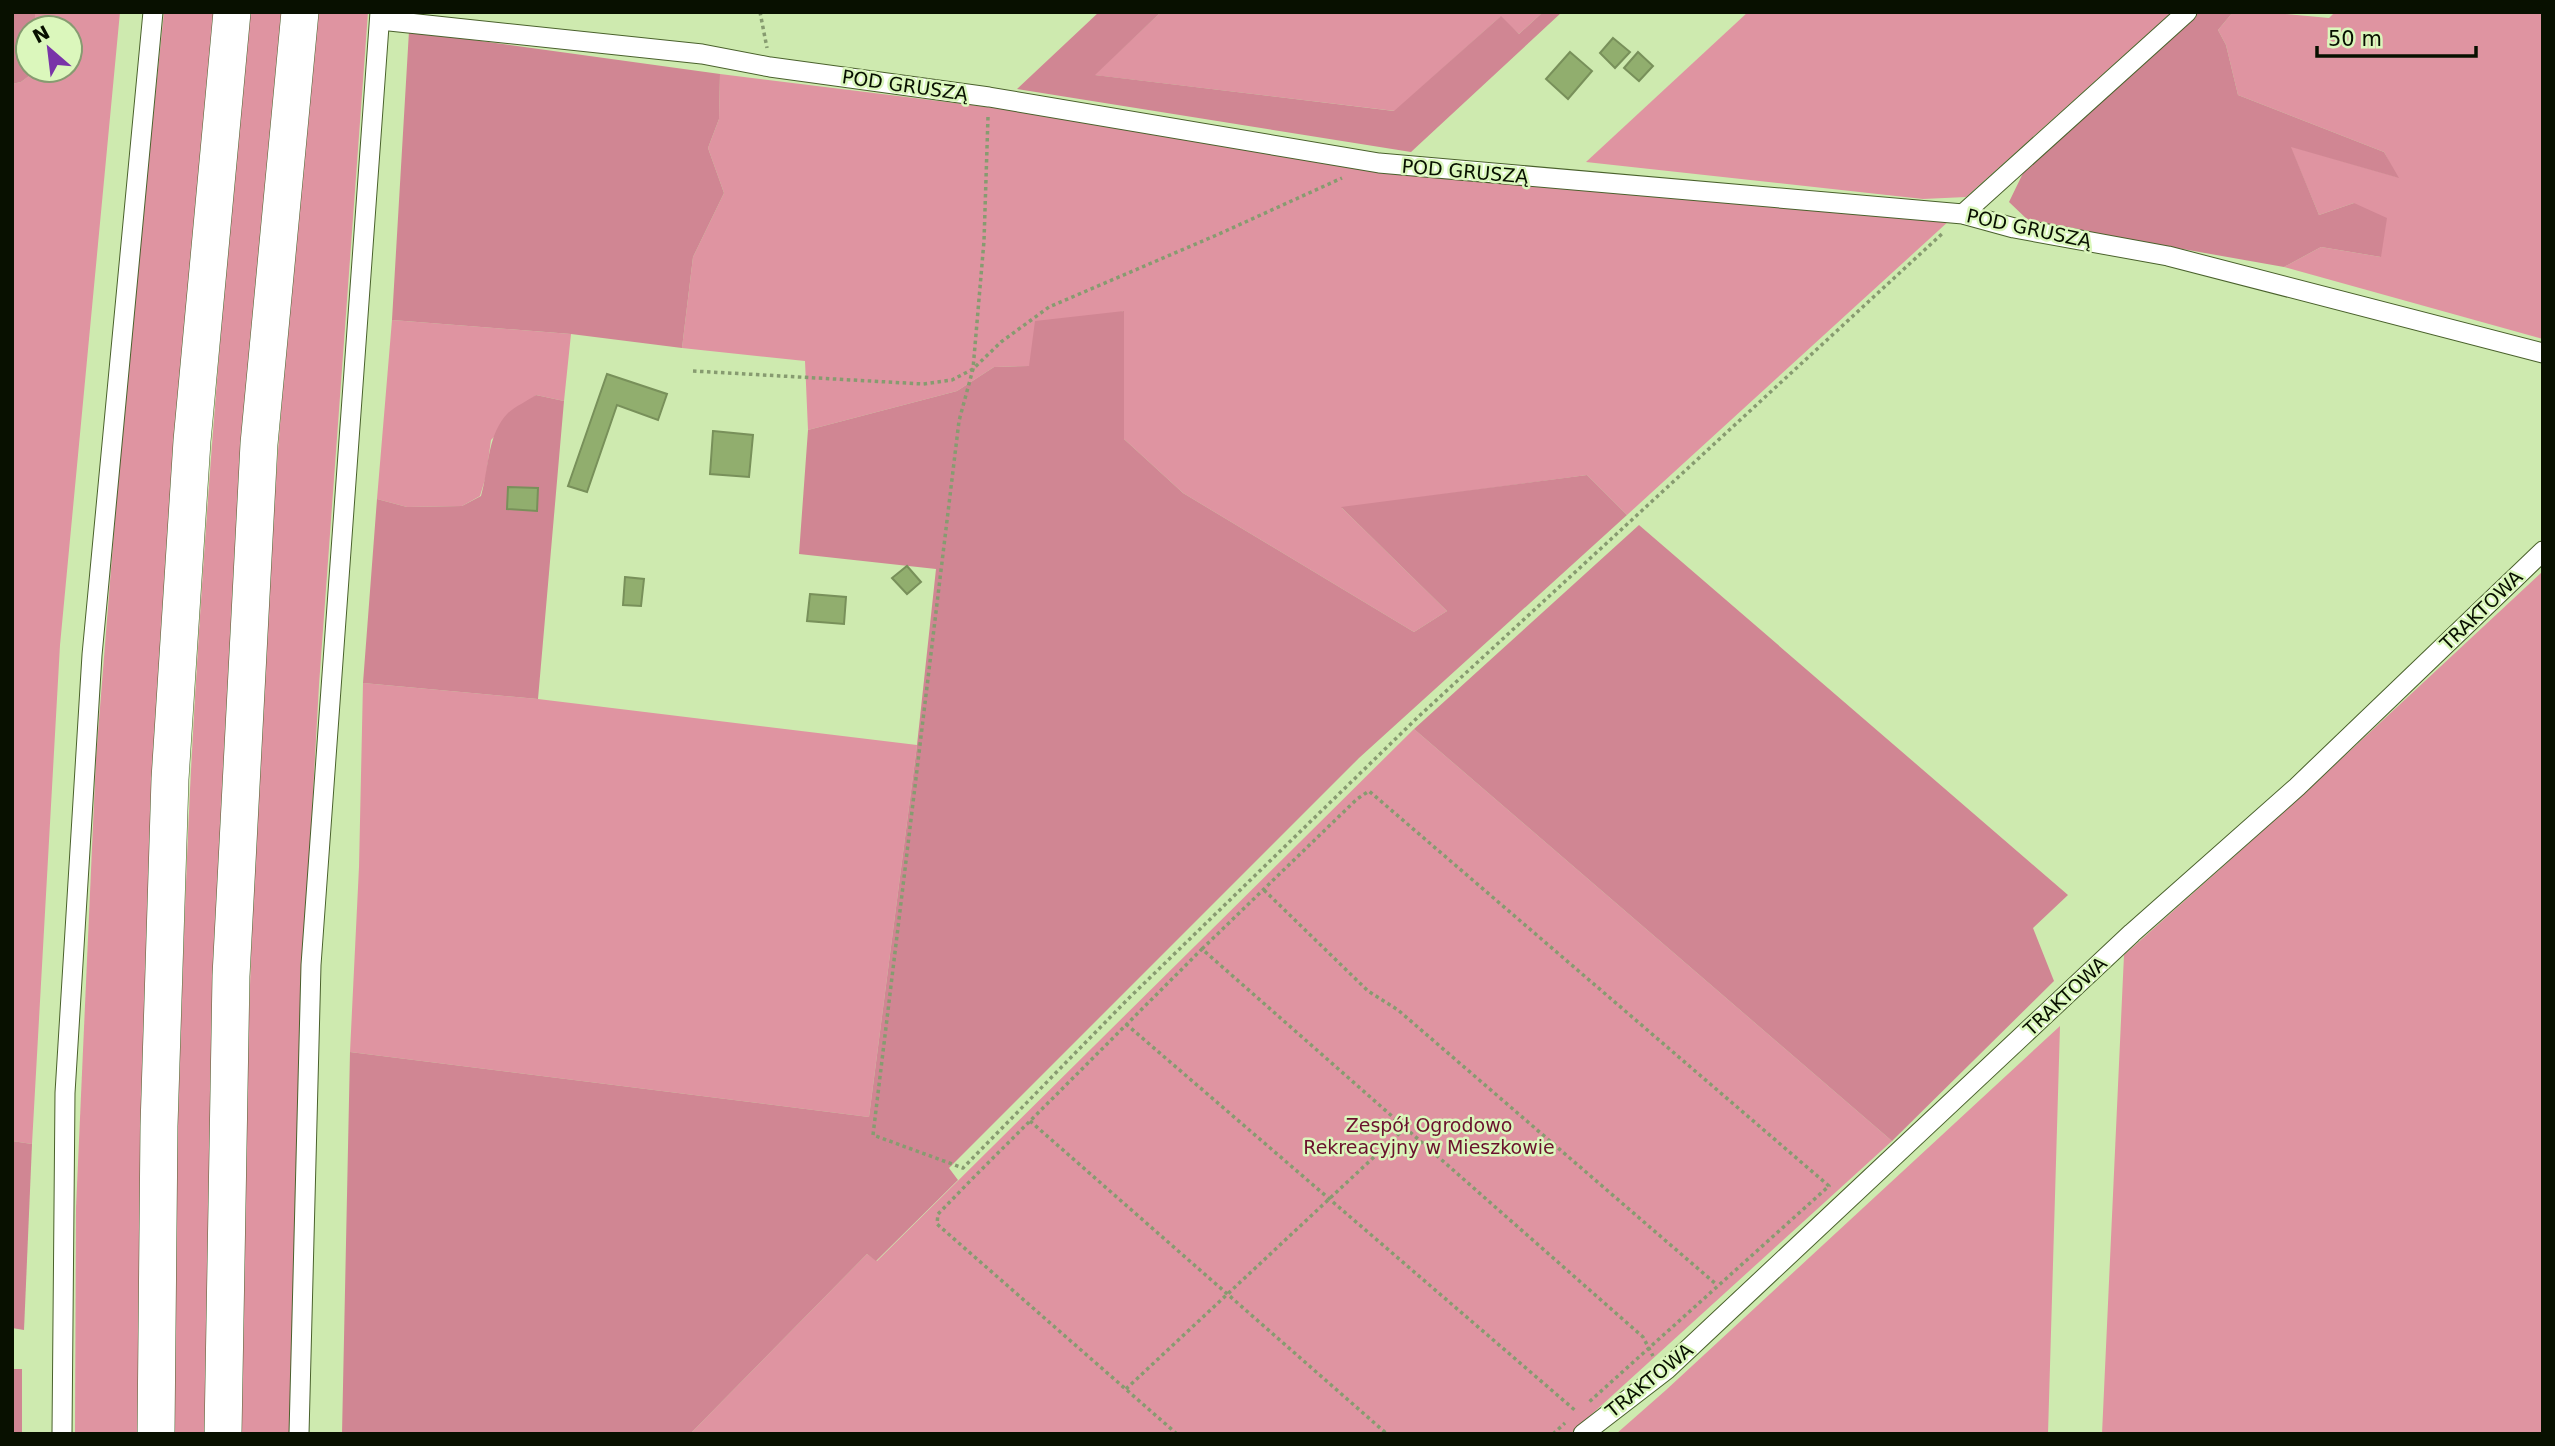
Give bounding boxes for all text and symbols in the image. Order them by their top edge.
north arrow [14,14,84,84]
scale bar [2317,14,2476,58]
text: N [29,21,53,47]
text: 50 m [2328,27,2382,51]
street label: POD GRUSZĄ [841,65,970,105]
street label: POD GRUSZĄ [1401,155,1530,188]
street label: POD GRUSZĄ [1965,204,2094,252]
street label: TRAKTOWA [2435,566,2527,655]
street label: TRAKTOWA [2018,952,2111,1041]
park label: Zespół Ogrodowo Rekreacyjny w Mieszkowie [1303,1114,1555,1158]
street label: TRAKTOWA [1600,1338,1697,1422]

